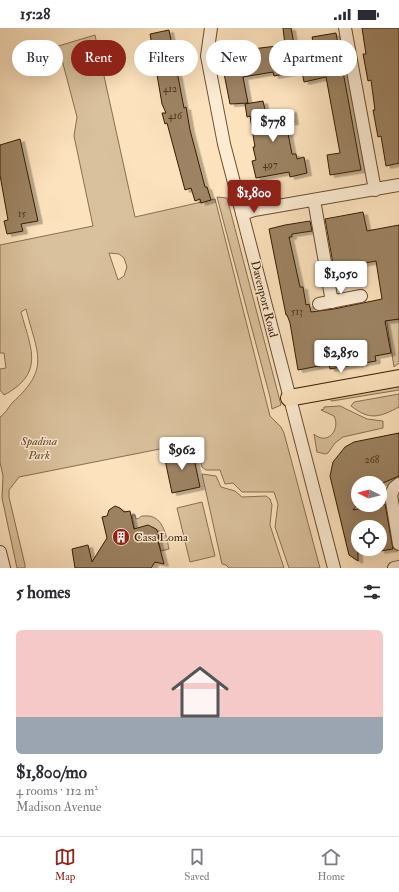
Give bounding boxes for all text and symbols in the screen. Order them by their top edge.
text: 15:28 [20,5,50,24]
chip: Buy [12,40,63,76]
chip: Rent [71,40,126,76]
chip: Filters [134,40,198,76]
chip: New [206,40,261,76]
chip: Apartment [269,40,357,76]
house number: 412 [163,83,177,95]
pin: $778 [249,109,297,143]
house number: 416 [168,110,183,122]
text: $778 [260,114,286,130]
house number: 497 [262,159,278,171]
pin: $1,800 [221,180,287,214]
text: $1,800 [237,185,271,201]
house number: 15 [18,208,27,220]
street label: Davenport Road [247,259,281,339]
pin: $1,050 [308,261,374,295]
text: $1,050 [324,266,358,282]
house number: 513 [291,306,303,318]
pin: $2,850 [308,340,374,374]
text: $2,850 [323,345,359,361]
park label: Spadina Park [20,434,58,463]
pin: $962 [158,437,206,471]
text: $962 [168,442,196,458]
house number: 268 [365,454,380,466]
north arrow [351,476,387,512]
map controls [351,476,387,556]
button: locate [351,520,387,556]
building icon: Casa Loma [111,527,131,547]
place label: Casa Loma [134,530,189,545]
icon: filters [361,581,383,603]
text: 5 homes [16,582,70,603]
icon: home [164,656,236,728]
text: $1,800/mo [16,762,87,783]
text: 4 rooms · 112 m² [16,783,98,799]
text: Madison Avenue [16,799,102,815]
tab: Map [54,846,76,883]
tab: Saved [184,846,209,883]
tab: Home [318,846,345,883]

